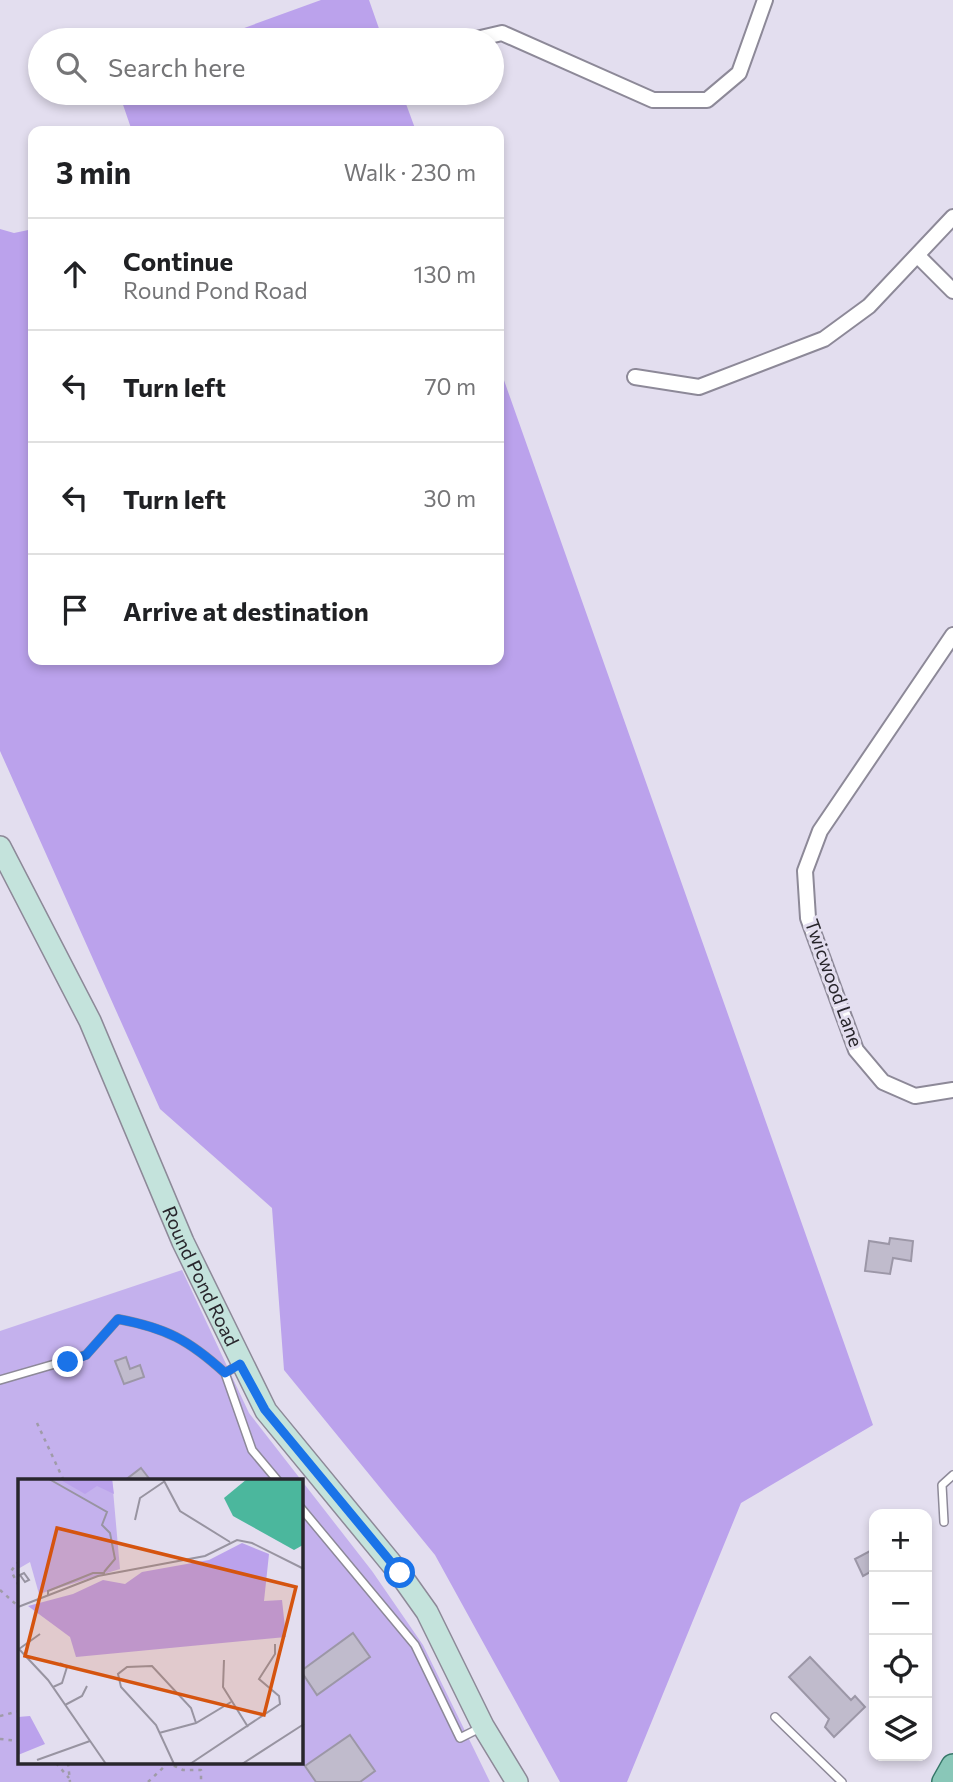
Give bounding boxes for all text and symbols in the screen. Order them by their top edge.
search box [28,28,504,105]
icon: search [52,48,90,86]
text: Search here [108,51,246,82]
text: 3 min [56,153,131,190]
text: Walk · 230 m [344,158,476,186]
text: Continue [123,245,233,276]
icon: ahead [56,255,94,293]
text: 130 m [414,260,476,288]
text: Round Pond Road [123,276,307,304]
icon: left [56,367,94,405]
text: Turn left [123,371,226,402]
text: 70 m [424,372,476,400]
icon: left [56,479,94,517]
text: Turn left [123,483,226,514]
text: 30 m [423,484,476,512]
icon: arrive [56,591,94,629]
text: Arrive at destination [123,595,369,626]
street label: Twicwood Lane [801,916,868,1050]
street label: Round Pond Road [158,1202,244,1350]
route end [52,1346,83,1377]
inset map [18,1479,303,1764]
map controls [869,1509,932,1761]
button: + [869,1509,932,1572]
route start [384,1557,415,1588]
button: − [869,1572,932,1635]
button: locate [869,1635,932,1698]
button: layers [869,1698,932,1761]

